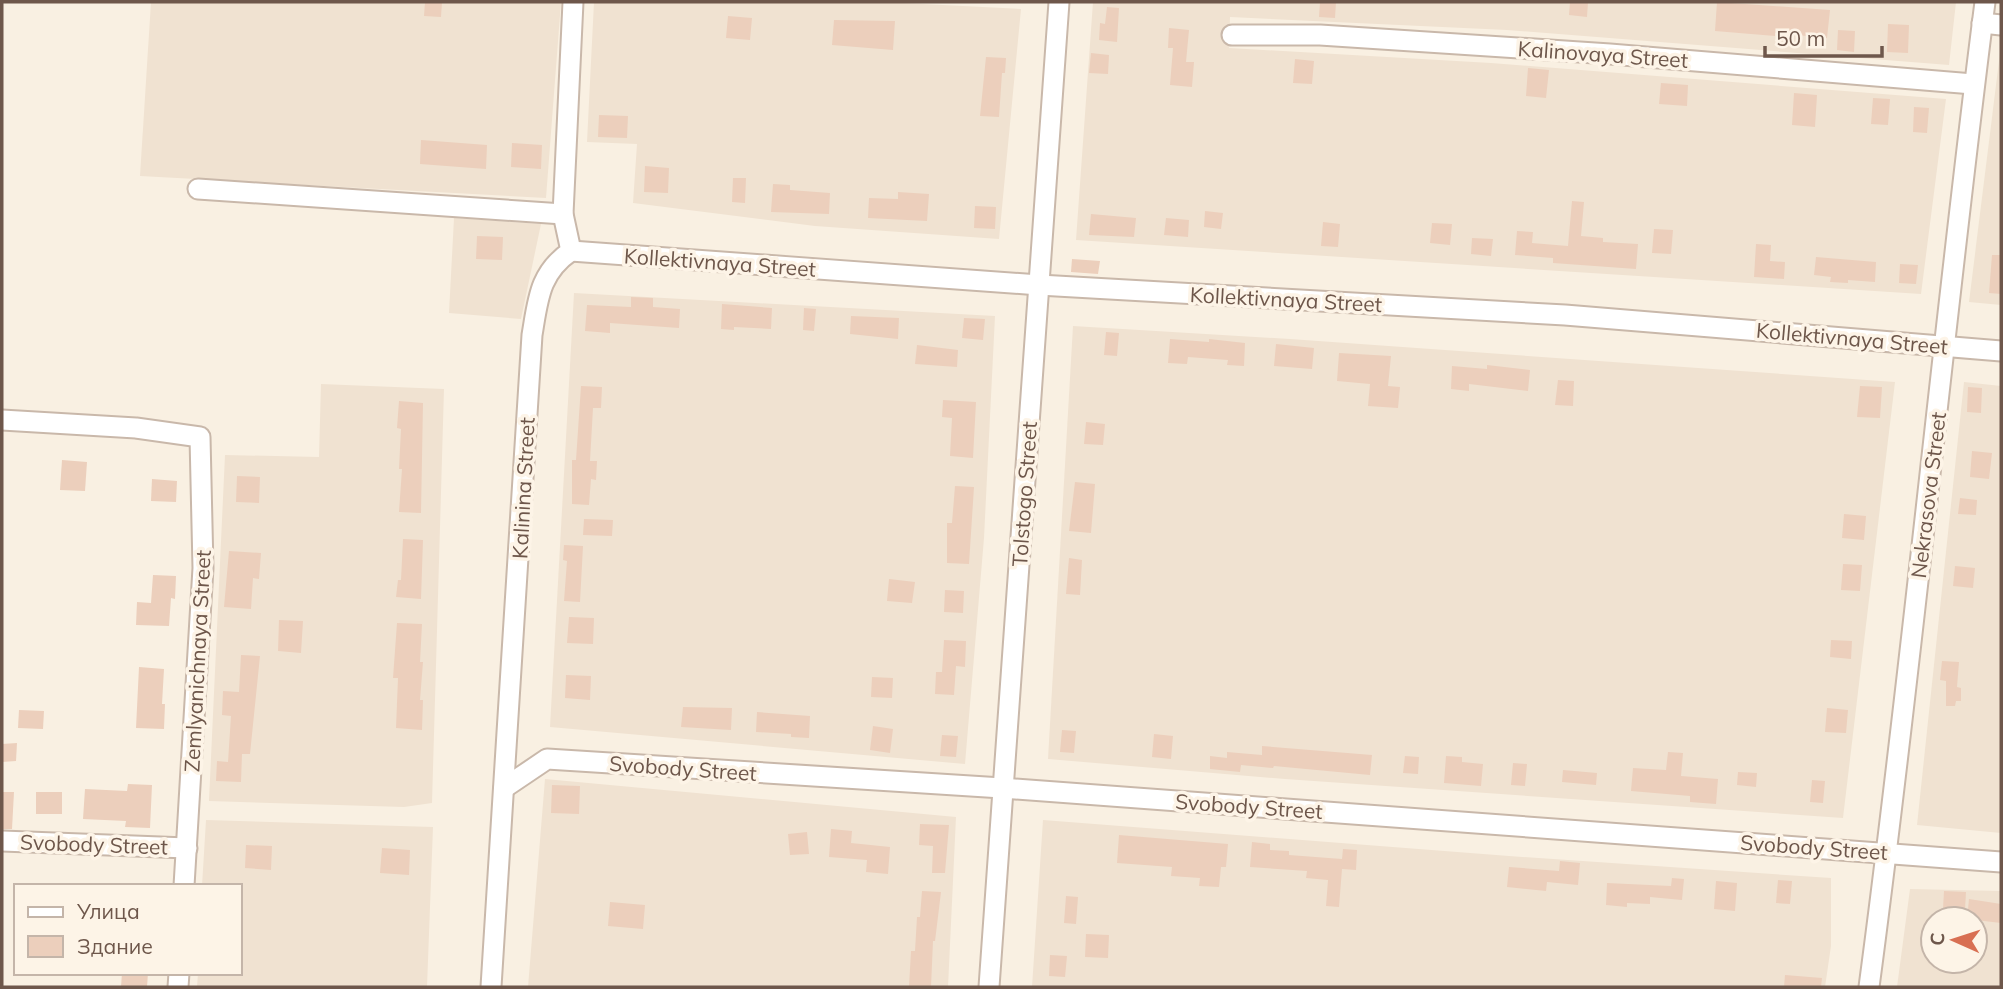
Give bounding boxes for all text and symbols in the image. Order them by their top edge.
scale bar [1765,14,1882,58]
text: 50 m [1776,25,1825,51]
street label: Kalinovaya Street [1517,35,1689,73]
street label: Kollektivnaya Street [623,242,817,282]
street label: Kollektivnaya Street [1189,281,1383,317]
street label: Kollektivnaya Street [1755,317,1949,359]
street label: Nekrasova Street [1905,410,1951,580]
street label: Kalinina Street [506,417,540,559]
street label: Tolstogo Street [1006,420,1042,568]
street label: Zemlyanichnaya Street [178,549,216,773]
street label: Svobody Street [608,750,758,786]
street label: Svobody Street [1174,788,1324,824]
street label: Svobody Street [20,828,168,860]
street label: Svobody Street [1739,829,1889,865]
legend [14,884,242,975]
text: Улица [76,898,140,924]
north arrow [1919,905,1989,975]
text: С [1925,932,1949,946]
text: Здание [77,933,153,959]

